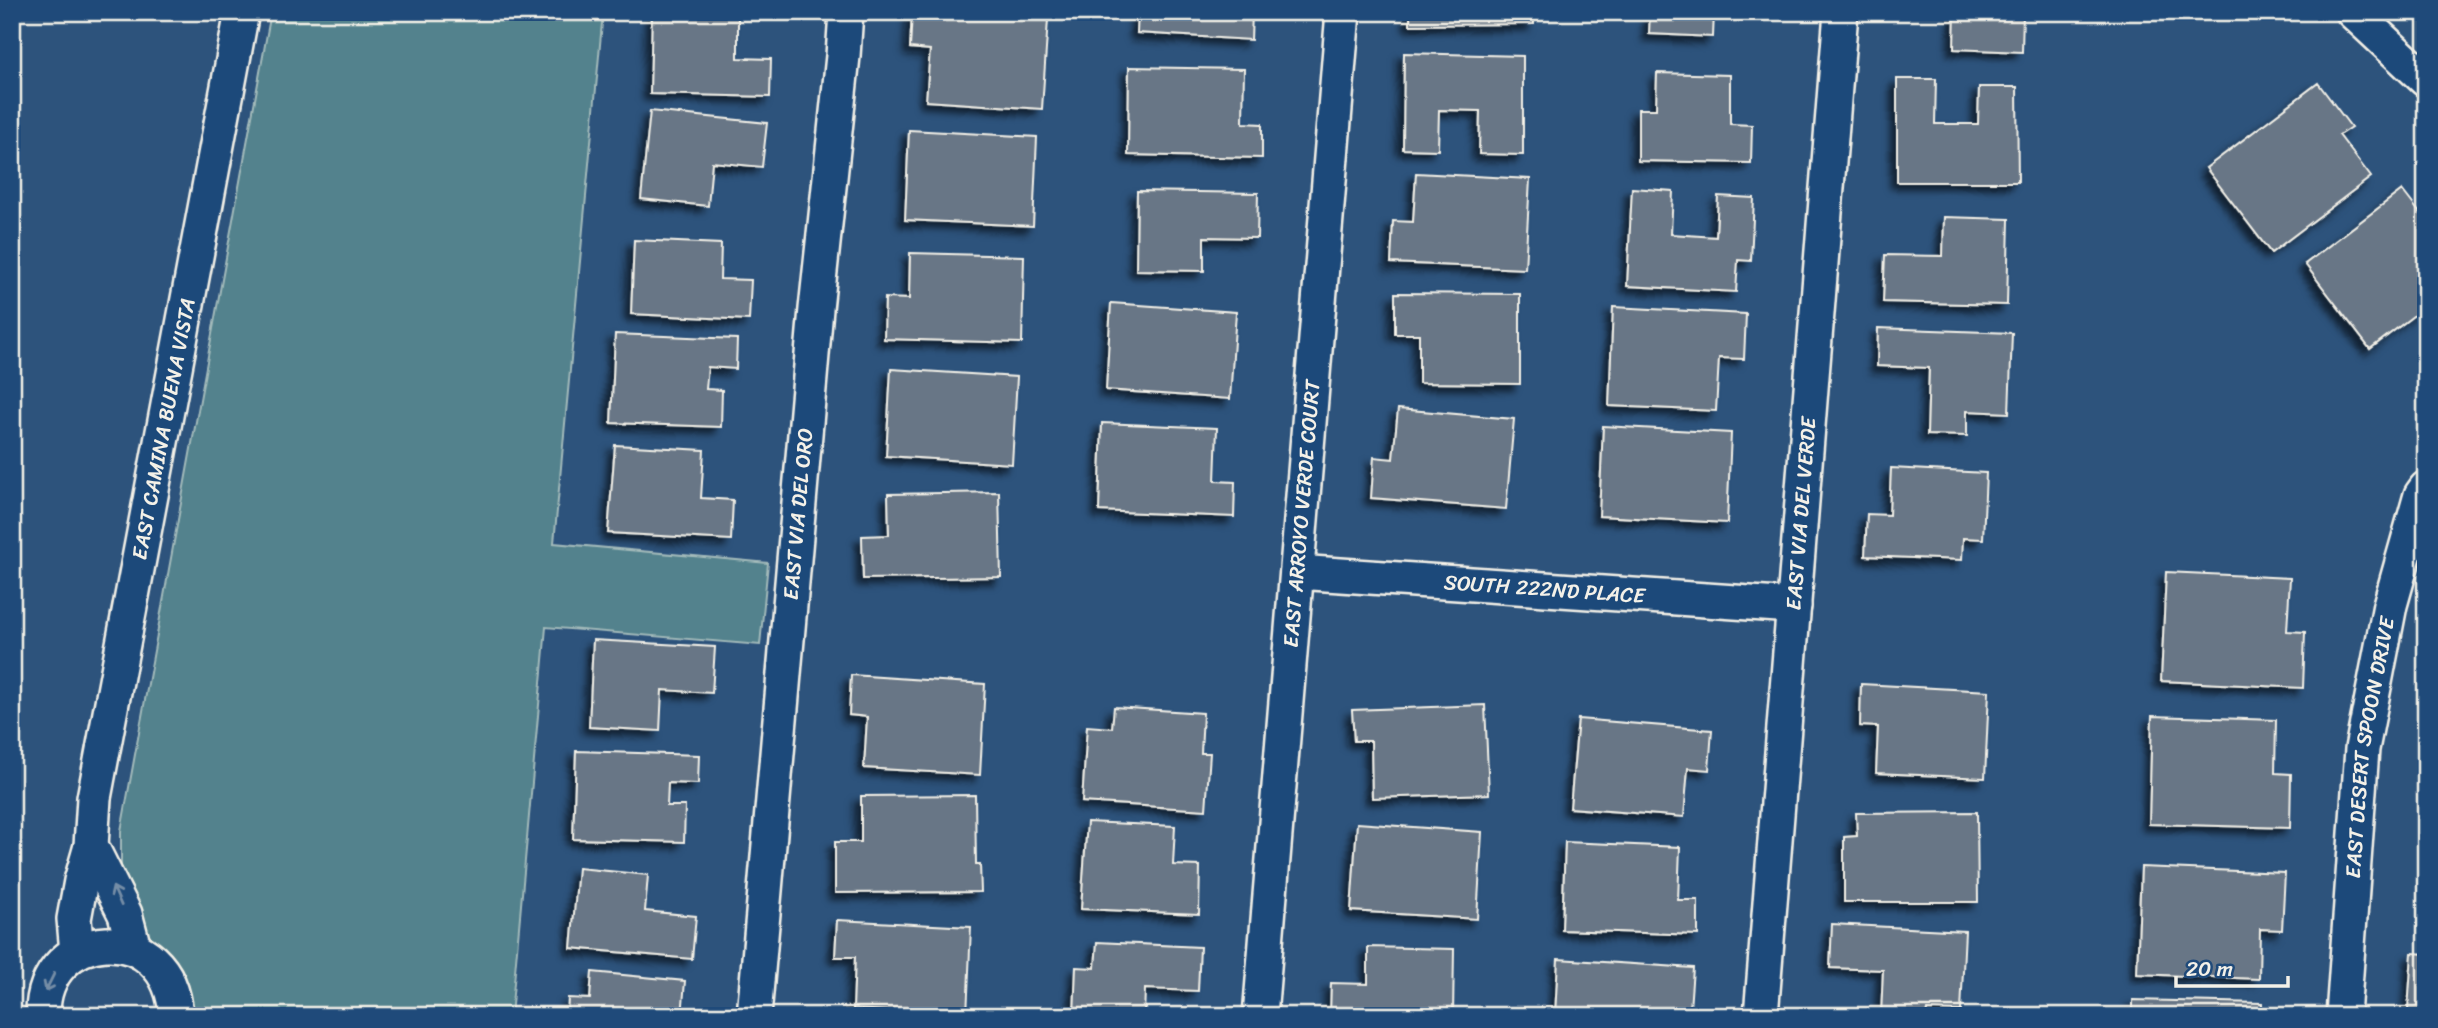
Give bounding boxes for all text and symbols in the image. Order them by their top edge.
street label: EAST CAMINA BUENA VISTA [120,295,207,563]
street label: EAST ARROYO VERDE COURT [1272,377,1332,649]
street label: EAST VIA DEL VERDE [1774,414,1828,612]
street label: EAST VIA DEL ORO [772,426,824,601]
street label: SOUTH 222ND PLACE [1443,563,1647,615]
street label: EAST DESERT SPOON DRIVE [2334,612,2407,880]
one-way arrow [109,886,123,907]
scale bar [2176,944,2288,988]
text: 20 m [2186,950,2233,988]
one-way arrow [43,971,57,992]

